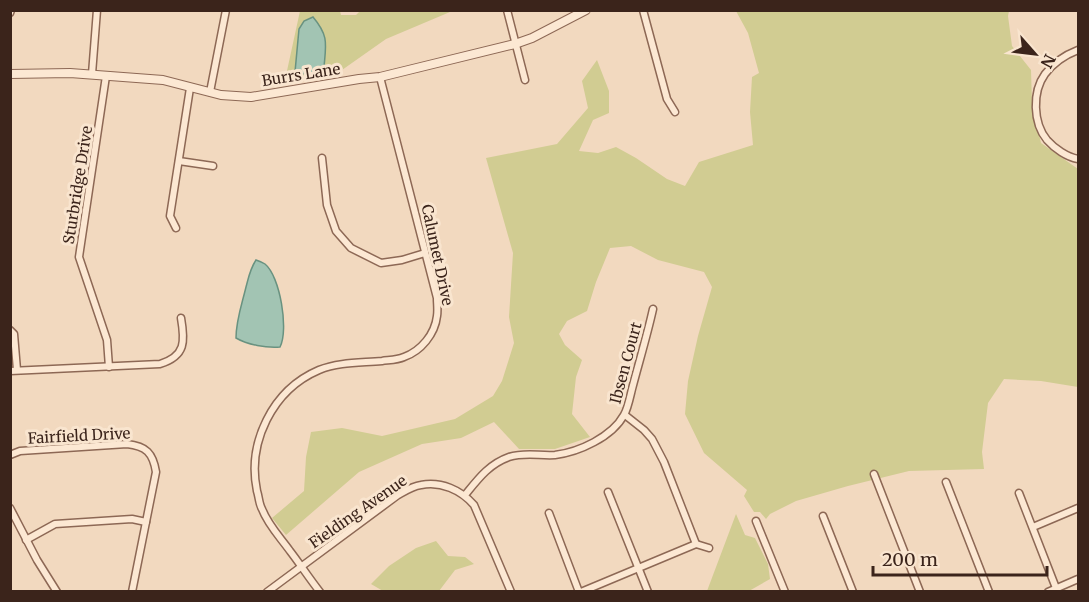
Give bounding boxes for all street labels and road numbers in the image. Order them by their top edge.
street label: Burrs Lane [260,59,342,90]
street label: Sturbridge Drive [59,124,96,245]
street label: Calumet Drive [417,203,458,307]
street label: Ibsen Court [606,320,646,406]
street label: Fairfield Drive [27,423,131,448]
street label: Fielding Avenue [305,471,410,552]

